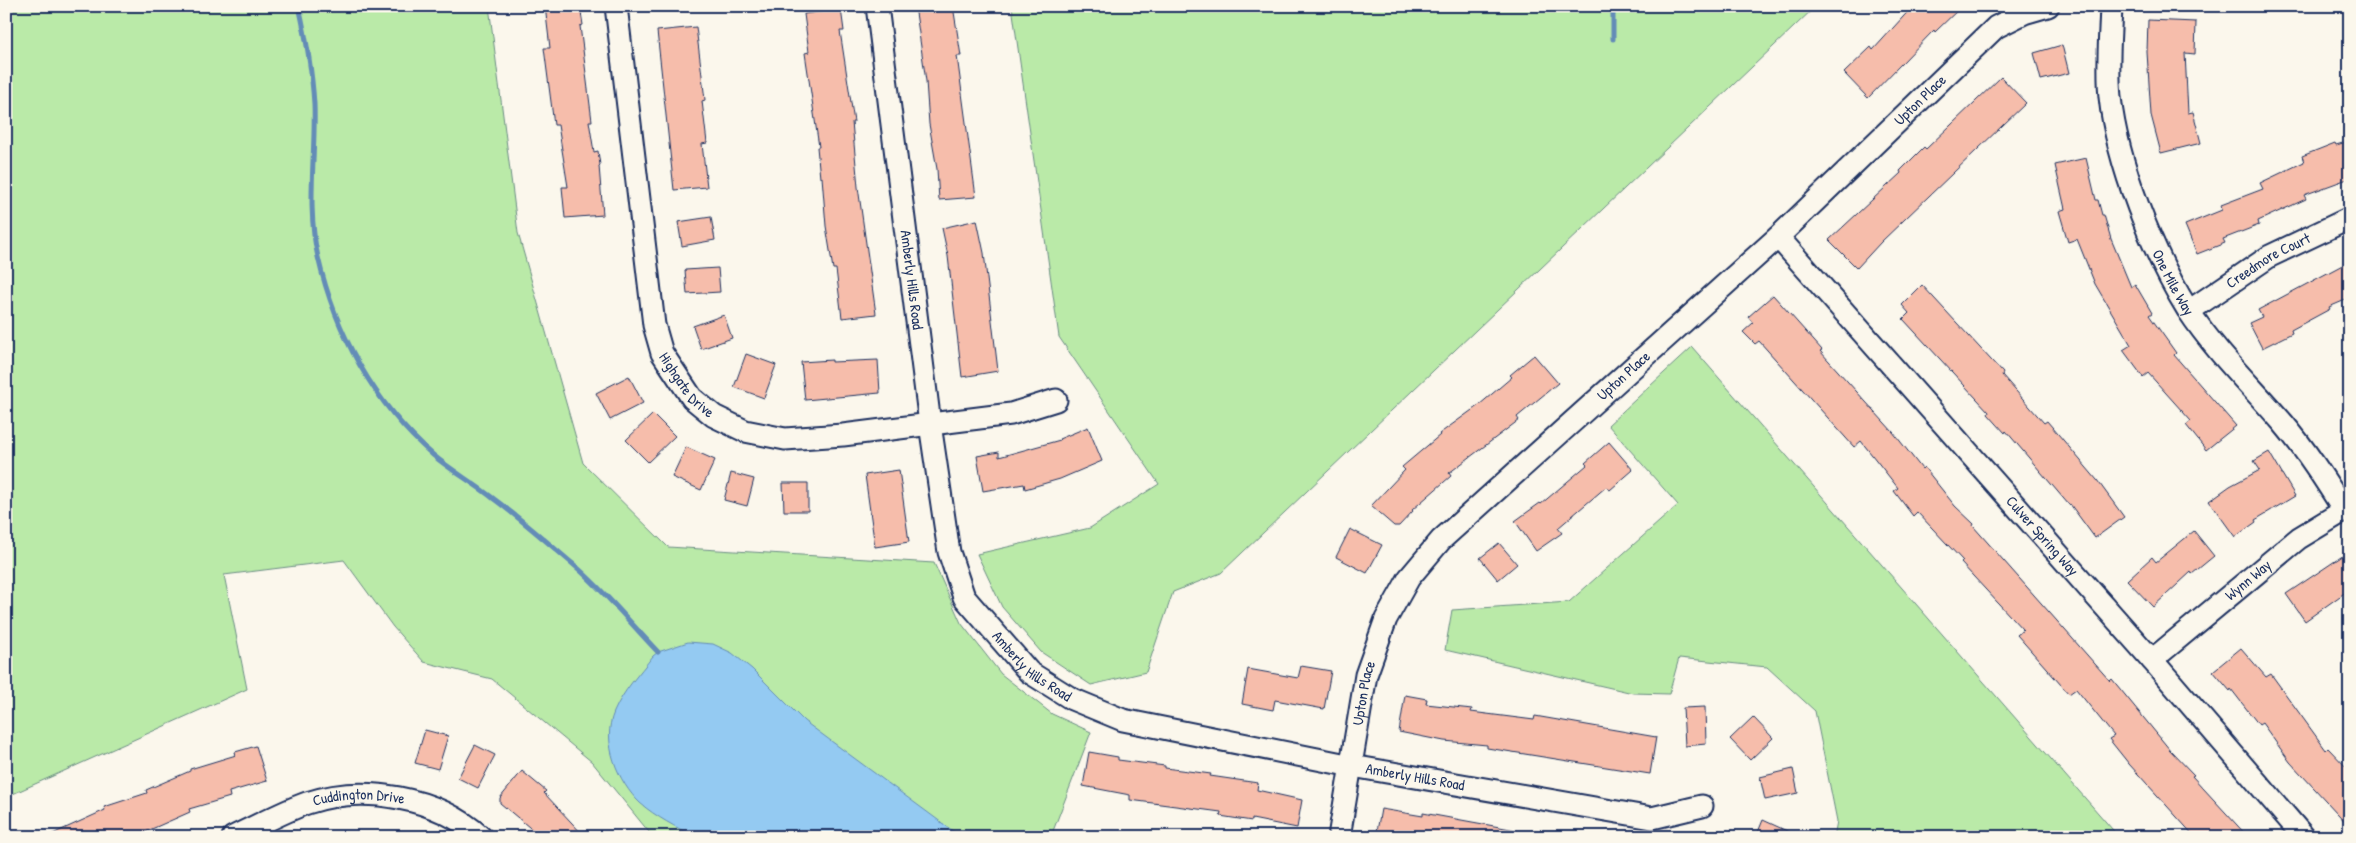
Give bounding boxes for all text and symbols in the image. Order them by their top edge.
street label: Upton Place [1889,70,1951,130]
street label: Creedmore Court [2221,227,2314,293]
street label: Amberly Hills Road [896,229,929,331]
street label: One Mile Way [2147,246,2200,319]
street label: Upton Place [1592,346,1655,405]
street label: Highgate Drive [654,348,719,422]
street label: Culver Spring Way [2002,491,2084,580]
street label: Wynn Way [2220,554,2275,605]
street label: Amberly Hills Road [988,626,1076,706]
street label: Upton Place [1347,658,1380,727]
street label: Amberly Hills Road [1364,758,1466,795]
street label: Cuddington Drive [310,783,407,811]

